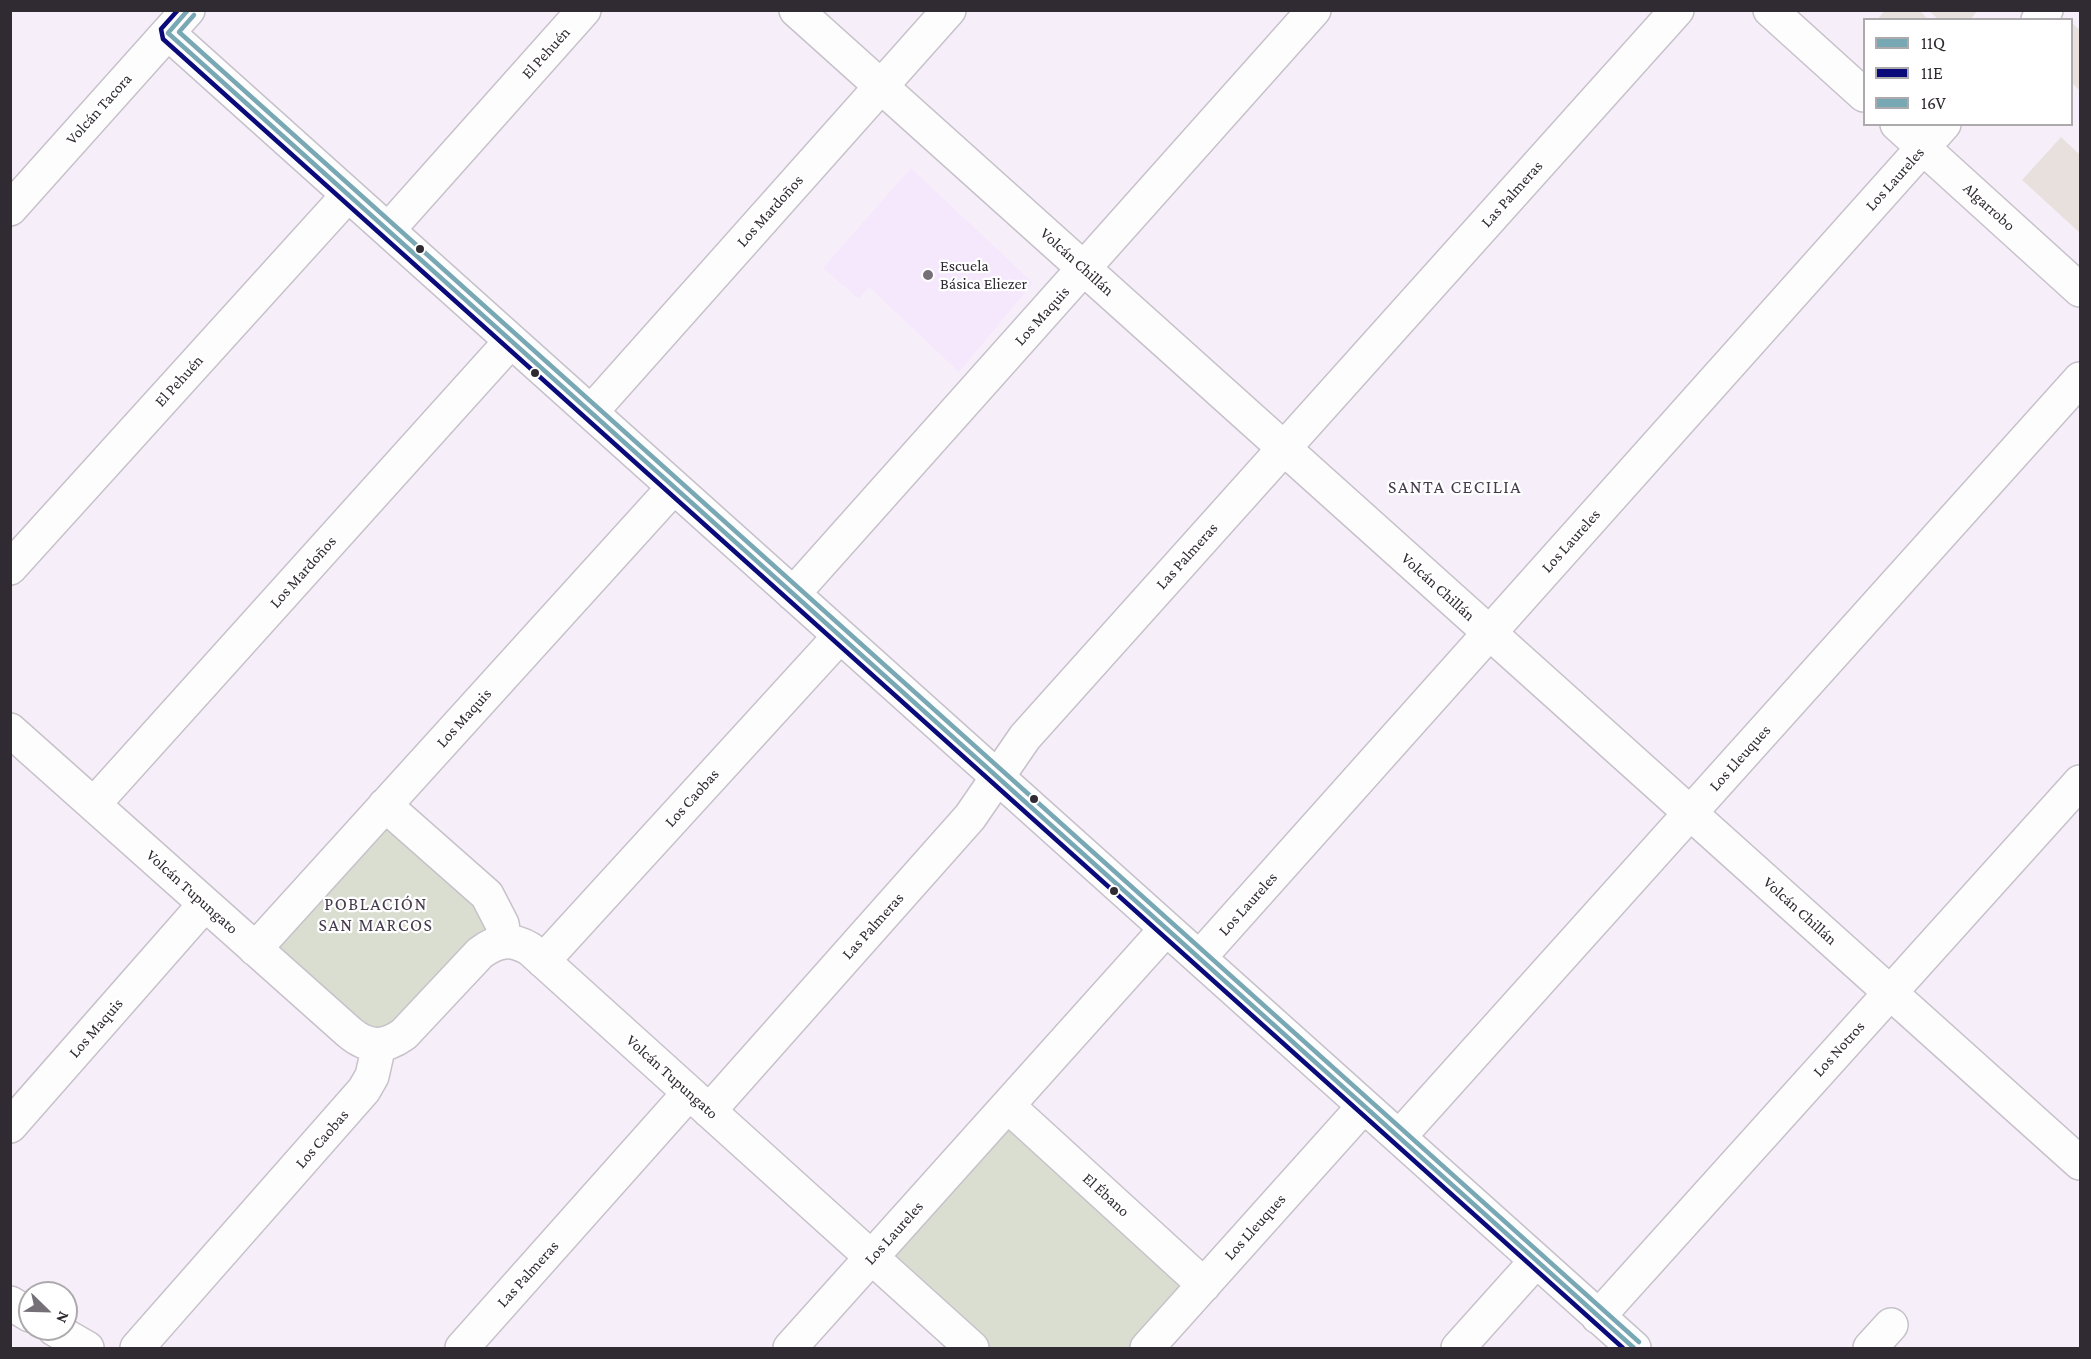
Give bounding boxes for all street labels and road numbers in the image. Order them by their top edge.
street label: El Pehuén [518,23,574,83]
street label: Volcán Tacora [62,69,136,149]
street label: Los Laureles [1861,143,1929,215]
street label: Las Palmeras [1477,157,1547,231]
street label: Los Mardoños [733,171,807,251]
street label: Algarrobo [1959,179,2019,235]
street label: Volcán Chillán [1036,224,1118,300]
street label: Los Maquis [1010,282,1074,350]
street label: El Pehuén [151,351,207,411]
street label: Los Laureles [1537,505,1605,577]
street label: Las Palmeras [1152,519,1222,593]
street label: Los Mardoños [266,532,340,612]
street label: Volcán Chillán [1397,549,1479,625]
street label: Los Maquis [432,684,496,752]
street label: Los Lleuques [1705,721,1775,795]
street label: Los Caobas [661,765,723,831]
street label: Volcán Tupungato [142,846,242,938]
street label: Los Laureles [1214,868,1282,940]
street label: Volcán Chillán [1759,873,1841,949]
street label: Las Palmeras [838,889,908,963]
street label: Los Maquis [65,994,127,1062]
street label: Los Notros [1809,1017,1869,1081]
street label: Volcán Tupungato [622,1031,722,1123]
street label: Los Caobas [291,1106,353,1172]
street label: El Ébano [1079,1169,1133,1221]
street label: Los Lleuques [1220,1190,1290,1264]
street label: Los Laureles [860,1197,928,1269]
street label: Las Palmeras [493,1237,563,1311]

